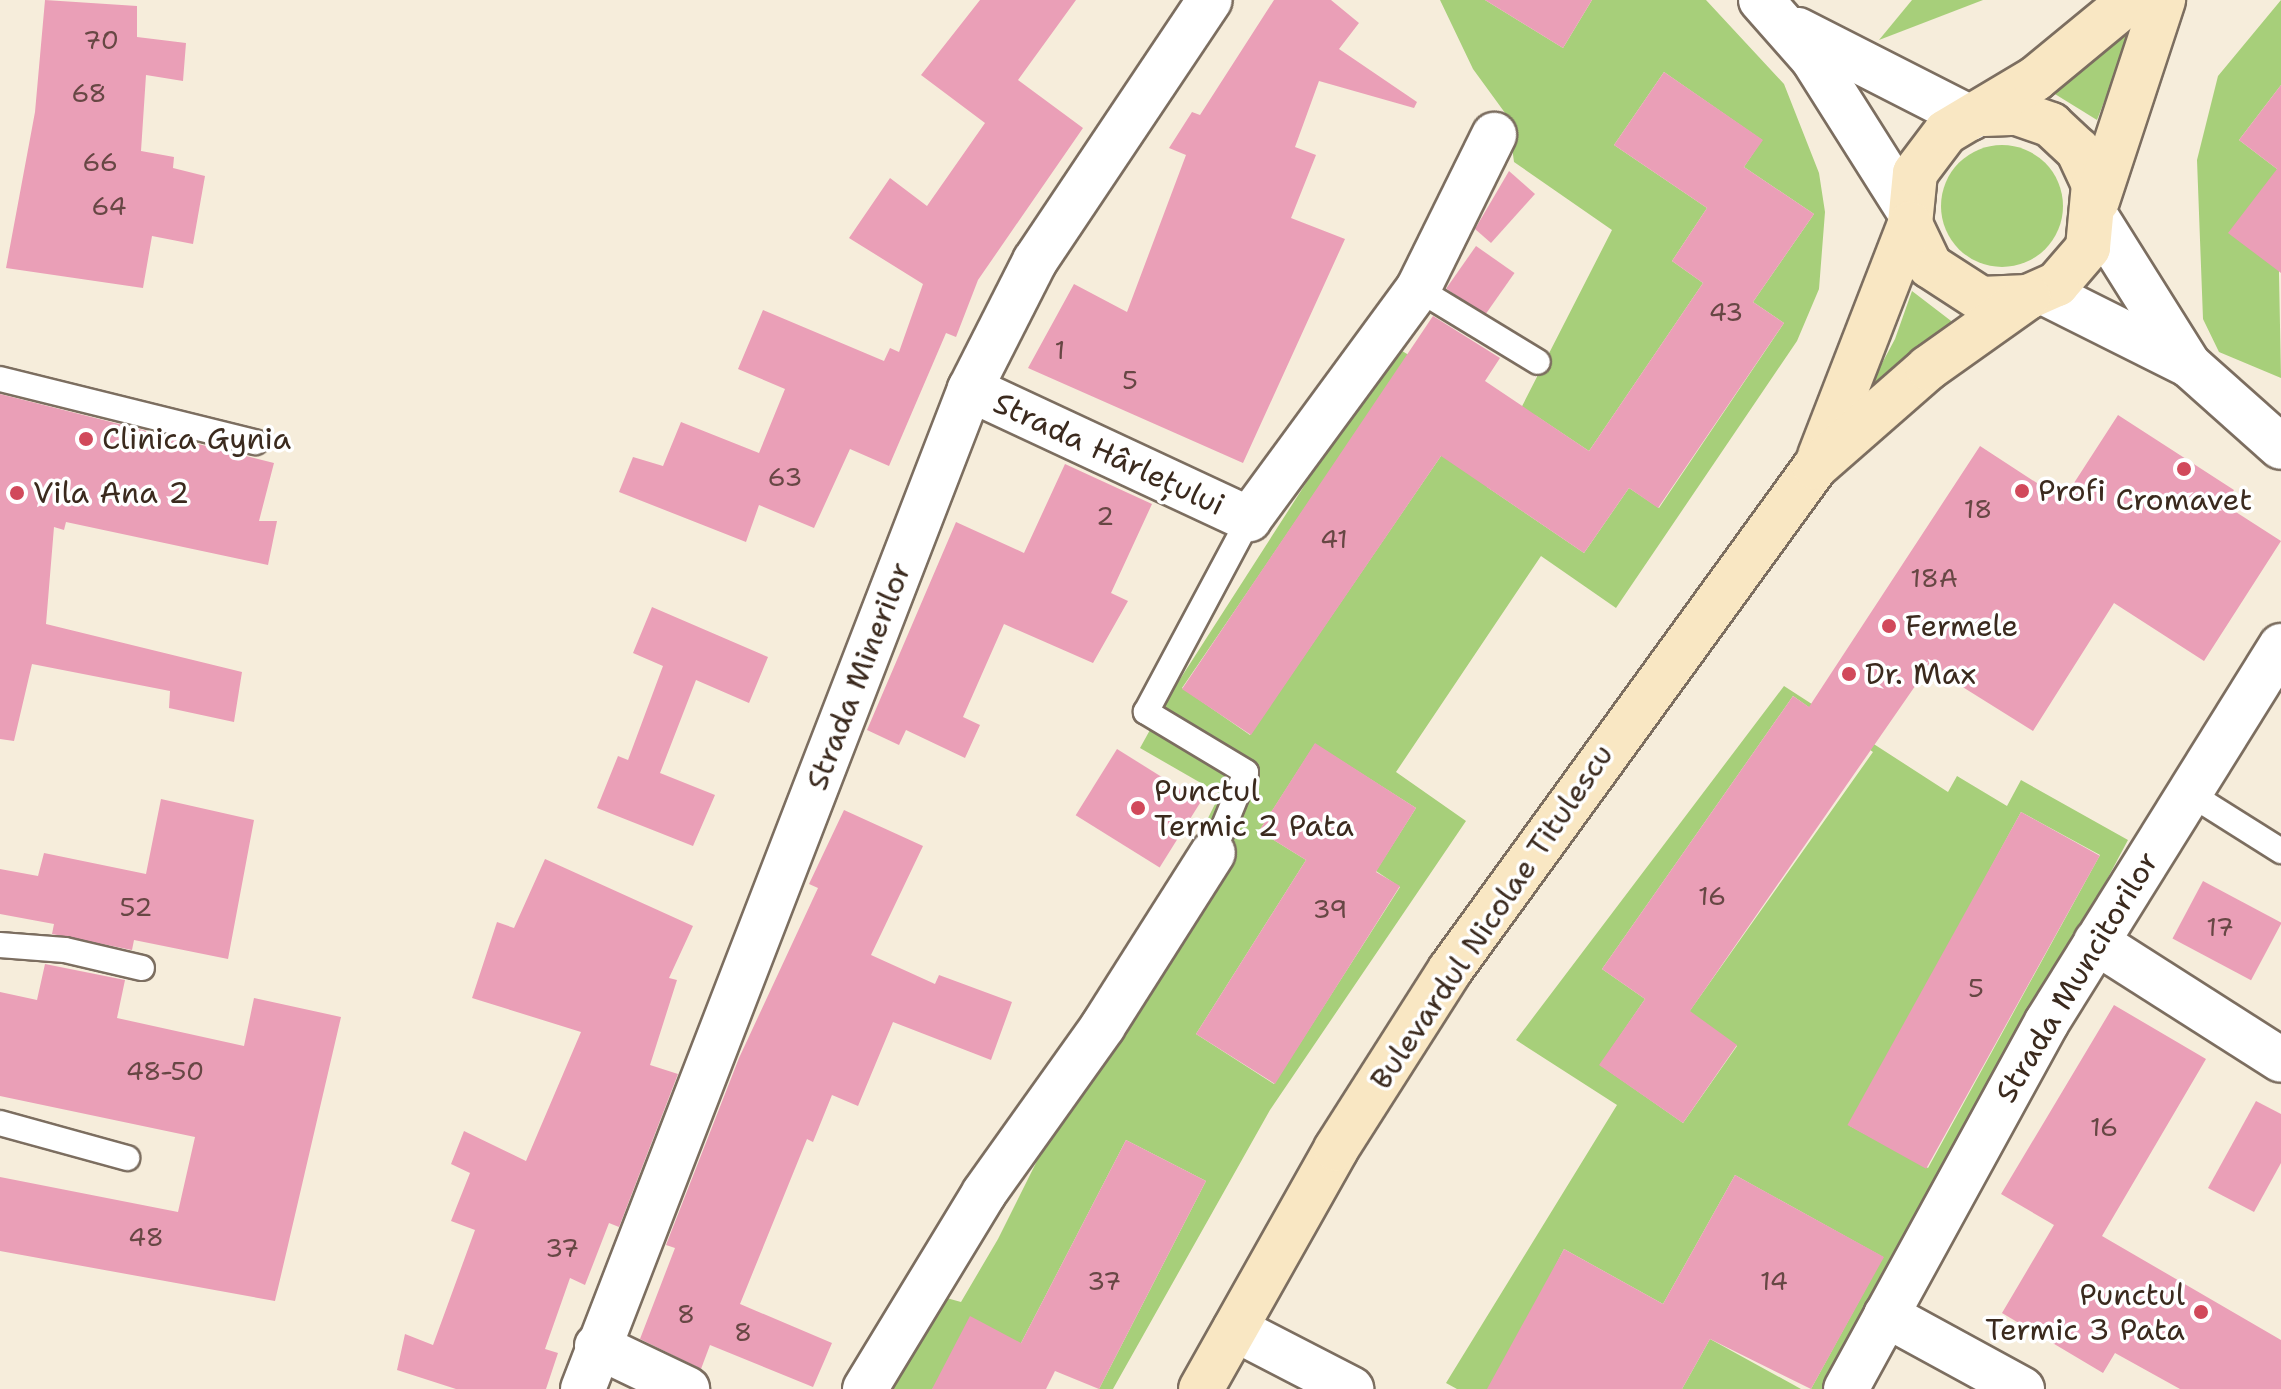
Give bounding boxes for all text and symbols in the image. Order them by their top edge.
house number: 70 [83,24,119,56]
house number: 68 [71,77,107,109]
house number: 66 [82,146,118,178]
house number: 64 [91,190,127,222]
house number: 43 [1709,296,1743,328]
house number: 1 [1055,334,1065,366]
house number: 5 [1122,364,1138,396]
street label: Strada Hârlețului [988,385,1230,523]
place label: Clinica Gynia [102,421,291,457]
marker: Clinica Gynia [77,430,95,448]
marker: Cromavet [2175,460,2193,478]
house number: 63 [768,461,802,493]
place label: Profi [2038,473,2106,509]
place label: Vila Ana 2 [33,475,189,511]
marker: Profi [2013,482,2031,500]
place label: Cromavet [2116,482,2252,518]
marker: Vila Ana 2 [8,484,26,502]
house number: 18 [1964,493,1992,525]
house number: 2 [1096,500,1114,532]
house number: 41 [1320,523,1348,555]
street label: Strada Minerilor [799,557,919,795]
house number: 18A [1910,562,1958,594]
place label: Fermele [1905,608,2018,644]
marker: Fermele [1880,617,1898,635]
place label: Dr. Max [1865,656,1976,692]
marker: Dr. Max [1840,665,1858,683]
street label: Bulevardul Nicolae Titulescu [1363,738,1621,1096]
place label: Punctul Termic 2 Pata [1154,773,1354,844]
marker: Punctul Termic 2 Pata [1129,799,1147,817]
street label: Strada Muncitorilor [1988,845,2166,1109]
house number: 16 [1698,880,1726,912]
house number: 52 [120,891,152,923]
house number: 39 [1313,893,1347,925]
house number: 17 [2206,911,2234,943]
house number: 5 [1968,972,1984,1004]
house number: 48-50 [126,1055,204,1087]
house number: 16 [2090,1111,2118,1143]
house number: 48 [128,1221,164,1253]
house number: 37 [545,1232,579,1264]
house number: 37 [1087,1265,1121,1297]
house number: 14 [1760,1265,1788,1297]
place label: Punctul Termic 3 Pata [1985,1277,2185,1348]
house number: 8 [677,1298,695,1330]
marker: Punctul Termic 3 Pata [2192,1303,2210,1321]
house number: 8 [734,1316,752,1348]

